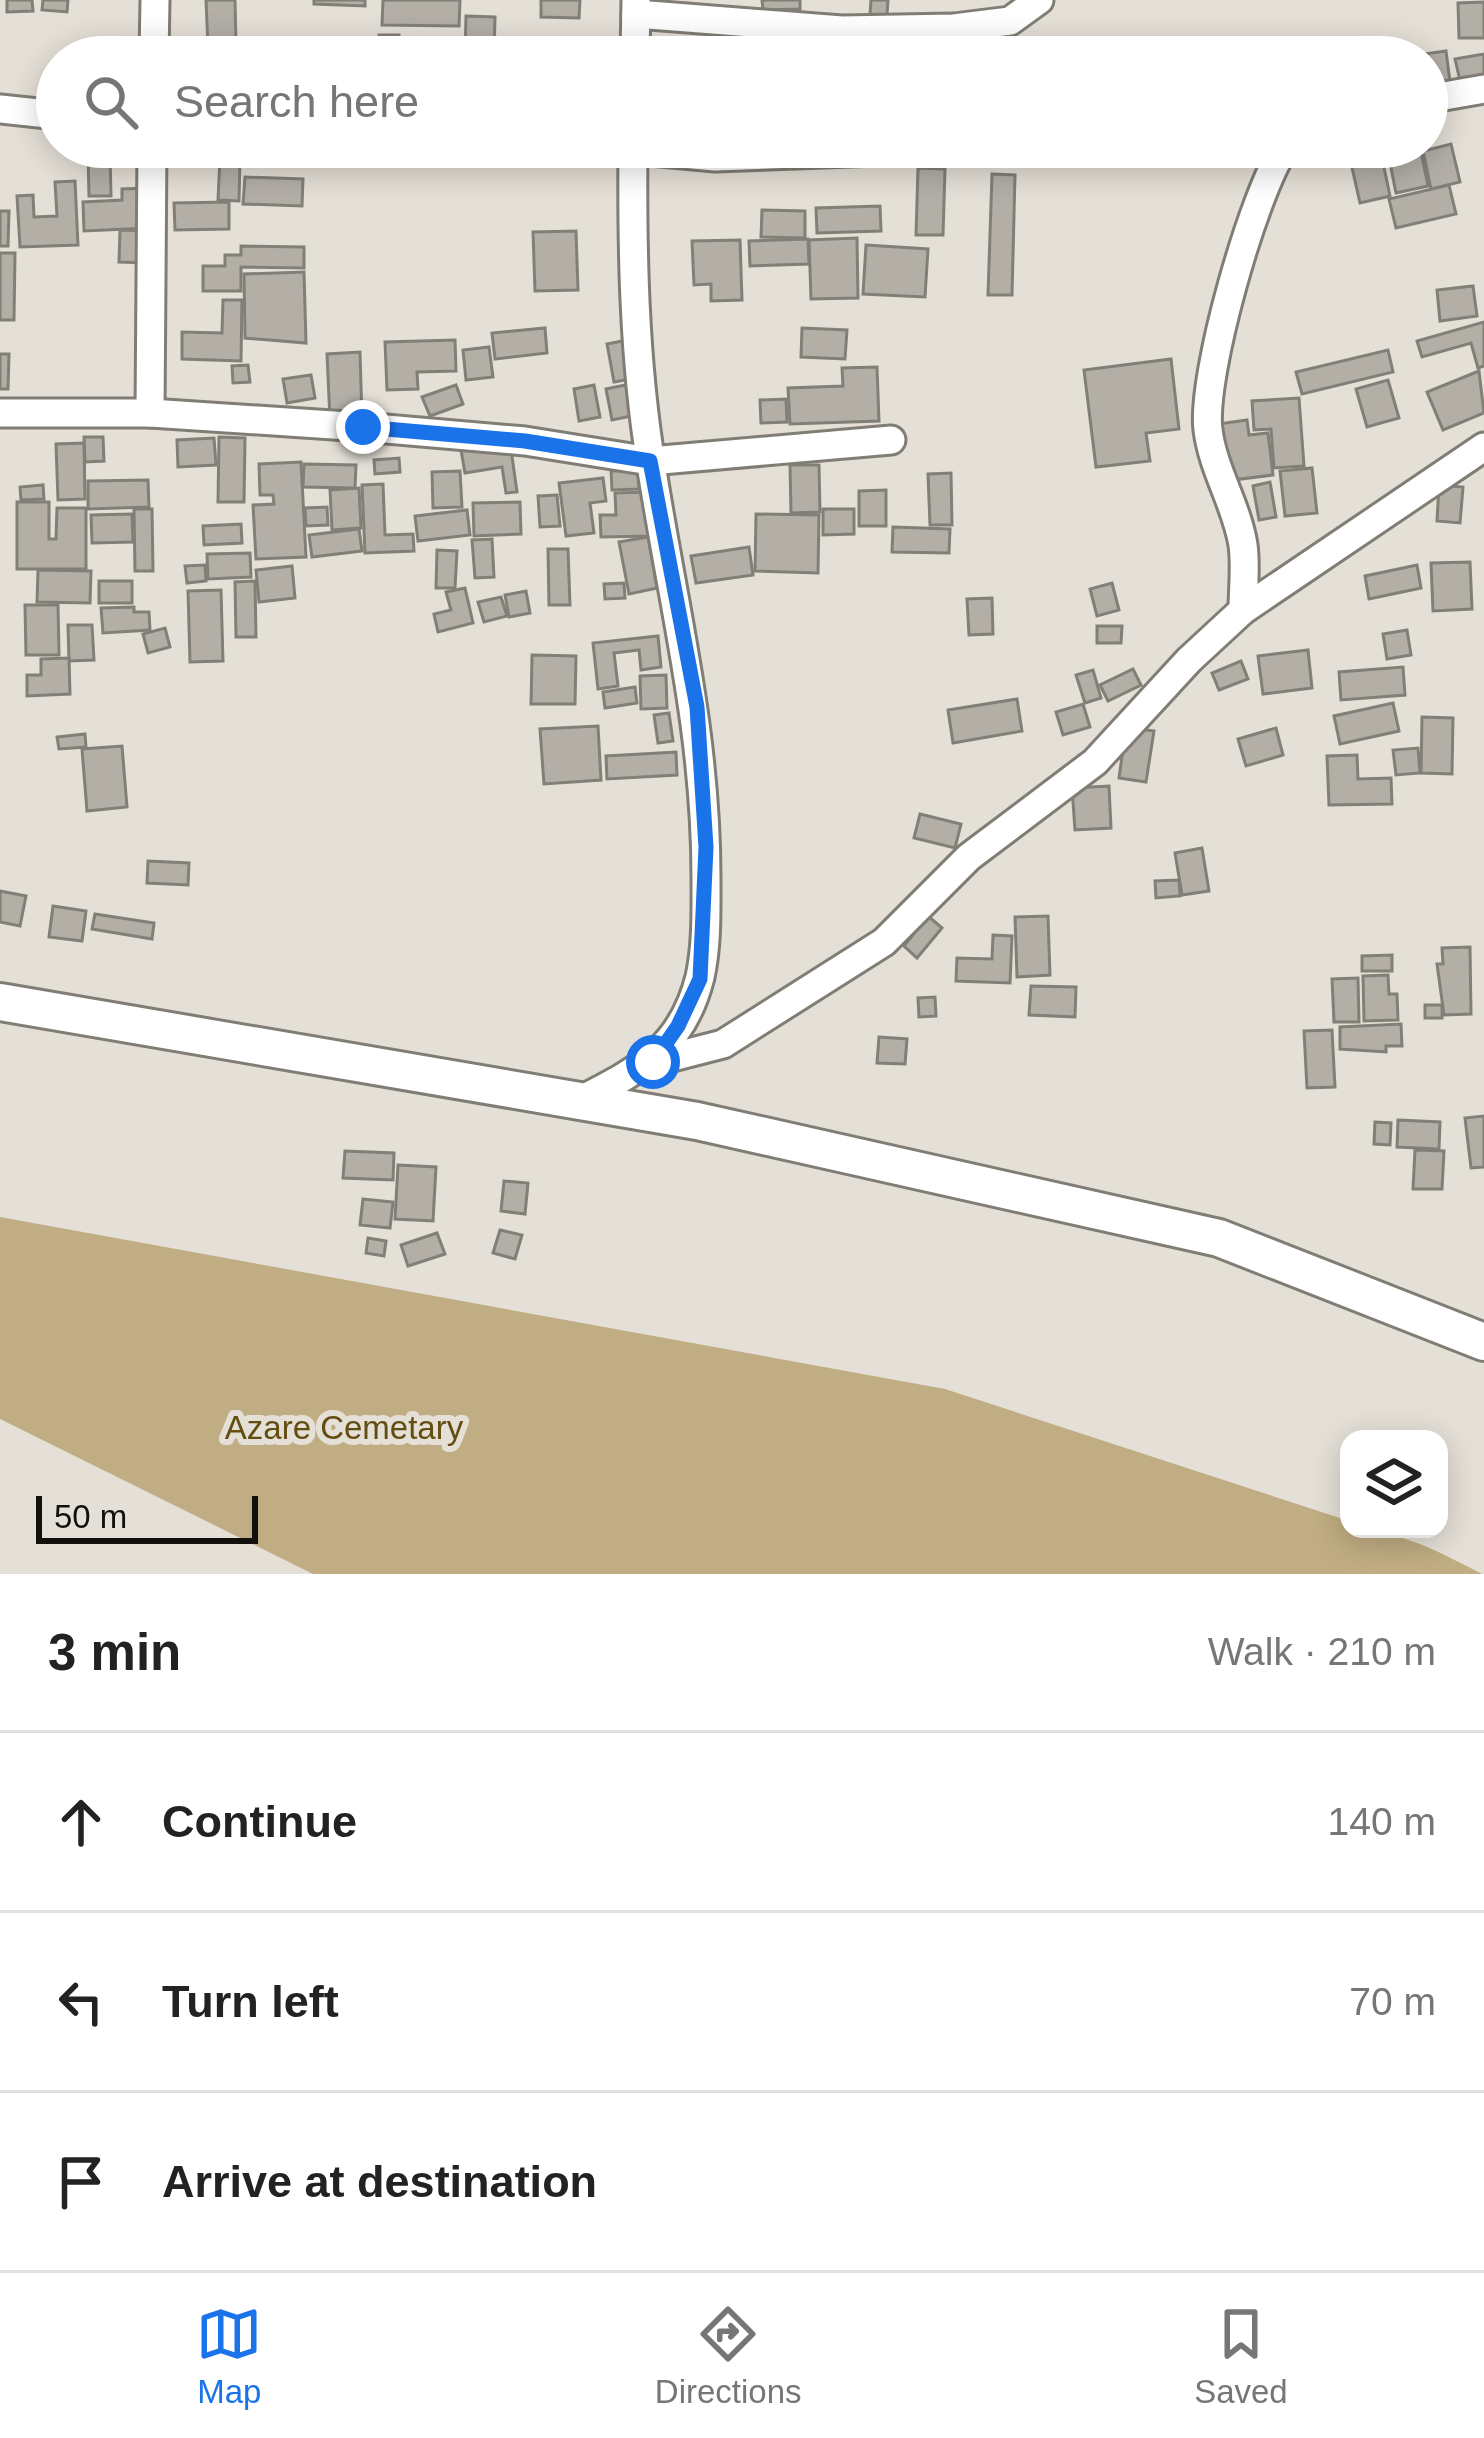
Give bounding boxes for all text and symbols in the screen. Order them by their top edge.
search box [36,36,1448,168]
icon: search [78,69,144,135]
text: Search here [174,76,419,127]
route end [336,400,390,454]
route start [626,1035,680,1089]
park label: Azare Cemetary [225,1409,464,1446]
map controls [1340,1430,1448,1538]
button: layers [1340,1430,1448,1538]
scale bar [36,1490,258,1543]
text: 50 m [54,1498,127,1535]
text: 3 min [48,1624,181,1681]
text: Walk · 210 m [1208,1630,1436,1673]
icon: ahead [48,1789,114,1855]
text: Continue [162,1796,357,1847]
text: 140 m [1328,1800,1436,1843]
icon: left [48,1969,114,2035]
text: Turn left [162,1976,339,2027]
text: 70 m [1349,1980,1436,2023]
icon: arrive [48,2149,114,2215]
text: Arrive at destination [162,2156,597,2207]
tab: Map [196,2301,262,2411]
tab: Directions [655,2301,802,2411]
tab: Saved [1194,2301,1288,2411]

